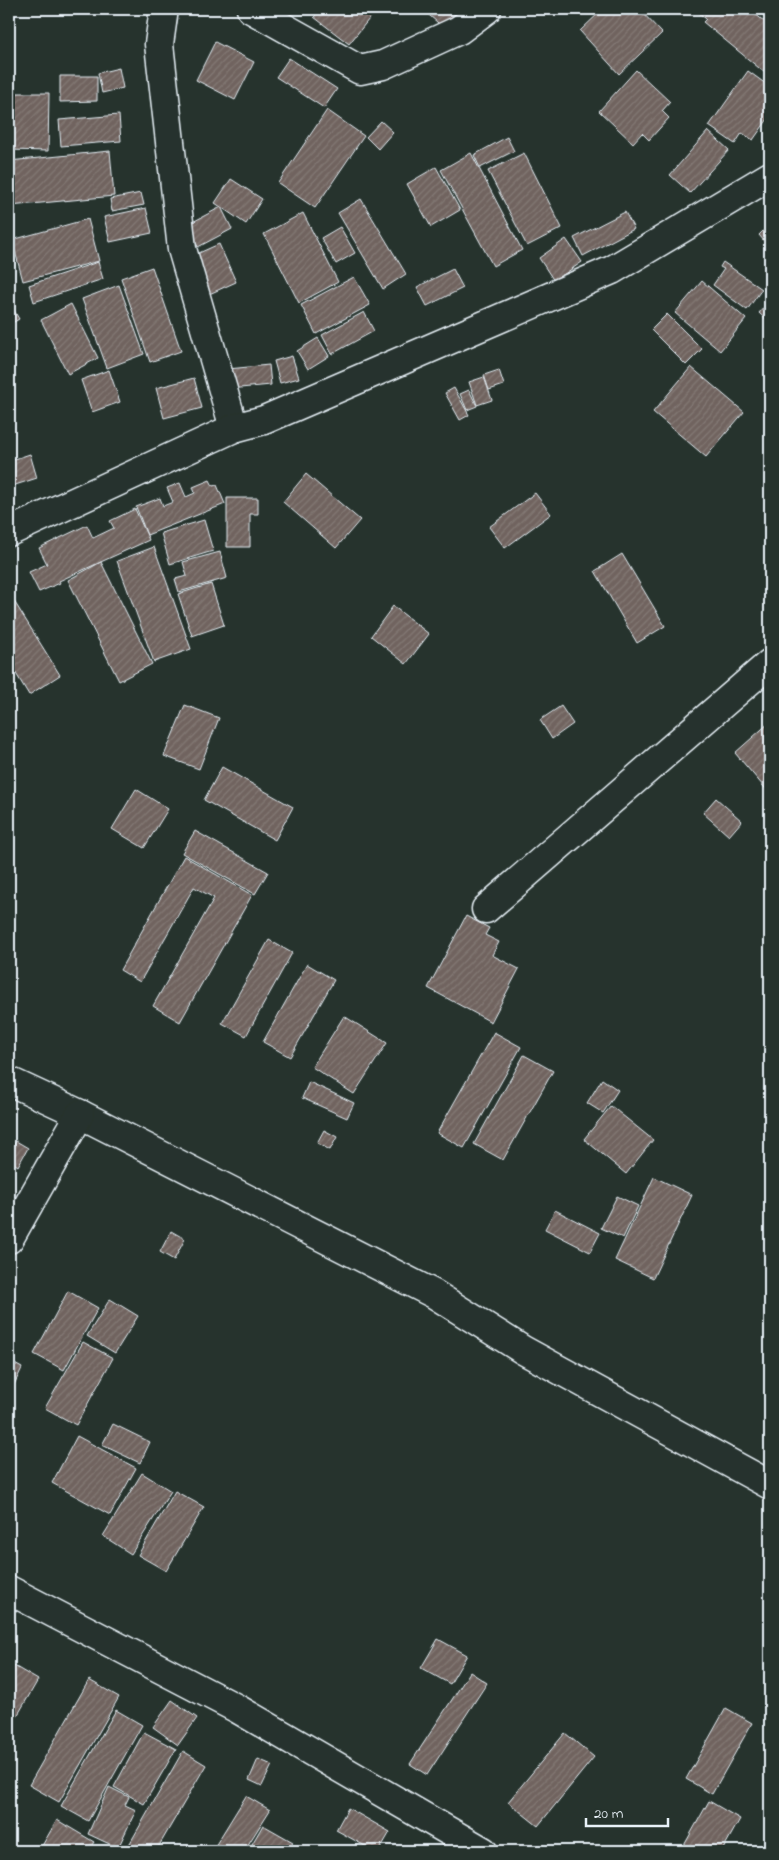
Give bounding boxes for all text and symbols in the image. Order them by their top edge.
scale bar [586,1795,669,1827]
text: 20 m [594,1803,624,1825]

